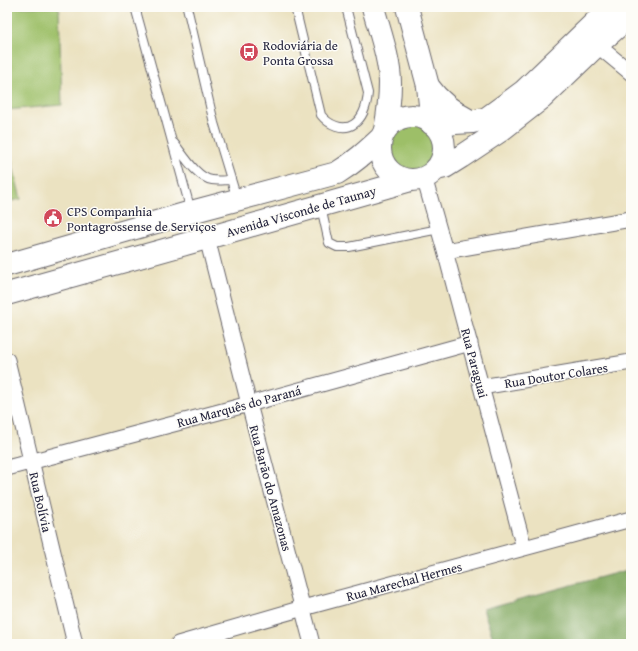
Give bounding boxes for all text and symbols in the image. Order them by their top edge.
place label: Rodoviária de Ponta Grossa [263,36,338,70]
bus stop icon: Rodoviária de Ponta Grossa [238,41,260,63]
street label: Avenida Visconde de Taunay [224,181,379,242]
place label: CPS Companhia Pontagrossense de Serviços [67,202,216,236]
public building icon: CPS Companhia Pontagrossense de Serviços [42,207,64,229]
street label: Rua Paraguai [456,326,493,400]
street label: Rua Doutor Colares [503,358,609,393]
street label: Rua Marquês do Paraná [175,381,304,432]
street label: Rua Barão do Amazonas [245,423,297,553]
street label: Rua Bolívia [24,470,57,535]
street label: Rua Marechal Hermes [344,557,464,606]

